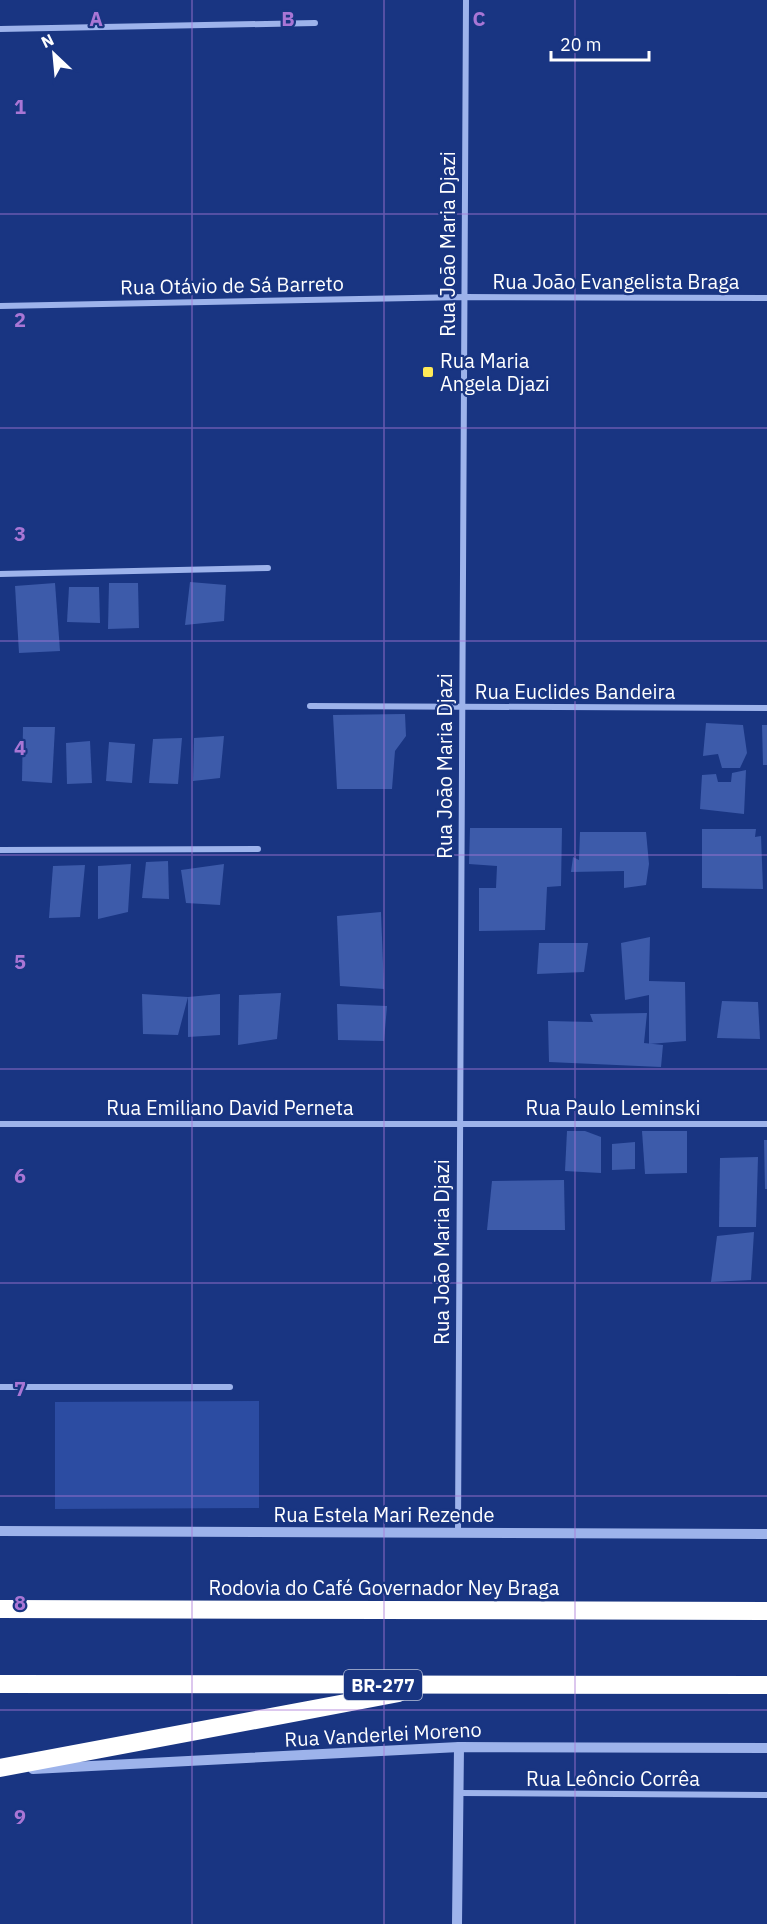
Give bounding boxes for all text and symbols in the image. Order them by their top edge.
text: A [89,5,103,32]
text: B [281,5,295,32]
text: C [472,5,486,32]
north arrow [24,24,84,84]
scale bar [551,24,648,62]
text: N [38,29,57,52]
text: 20 m [560,33,602,56]
text: 1 [14,93,26,120]
street label: Rua João Maria Djazi [434,151,461,337]
street label: Rua João Evangelista Braga [493,268,740,295]
street label: Rua Otávio de Sá Barreto [120,270,344,300]
text: 2 [14,306,26,333]
place label: Rua Maria Angela Djazi [440,347,550,397]
marker: Rua Maria Angela Djazi [421,365,435,379]
text: 3 [14,520,26,547]
street label: Rua João Maria Djazi [431,673,458,859]
street label: Rua Euclides Bandeira [475,678,676,705]
text: 4 [14,734,26,761]
text: 5 [14,948,26,975]
street label: Rua Emiliano David Perneta [106,1094,354,1121]
street label: Rua Paulo Leminski [526,1094,700,1121]
street label: Rua João Maria Djazi [428,1159,455,1345]
text: 6 [14,1162,26,1189]
text: 7 [14,1375,26,1402]
street label: Rua Estela Mari Rezende [274,1501,494,1528]
street label: Rodovia do Café Governador Ney Braga [208,1574,560,1601]
text: 8 [14,1589,26,1616]
road number: BR-277 [344,1670,422,1700]
street label: Rua Vanderlei Moreno [284,1715,482,1753]
street label: Rua Leôncio Corrêa [526,1765,700,1792]
text: 9 [14,1803,26,1830]

